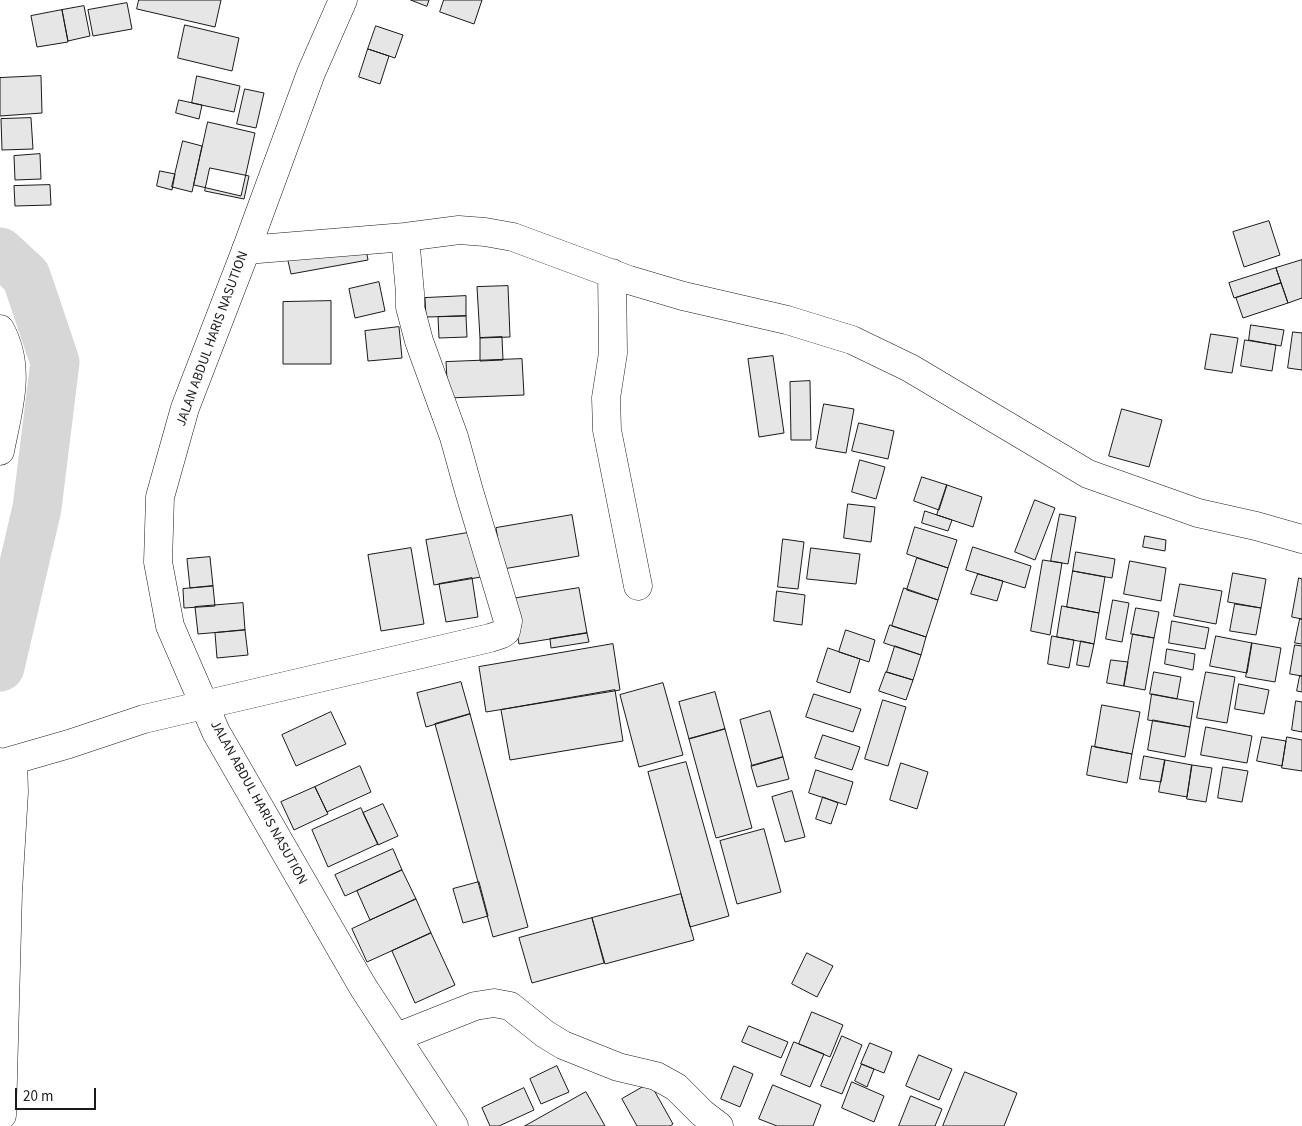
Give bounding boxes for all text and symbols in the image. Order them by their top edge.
street label: JALAN ABDUL HARIS NASUTION [173,249,253,429]
street label: JALAN ABDUL HARIS NASUTION [206,718,310,888]
scale bar [18,1078,99,1110]
text: 20 m [23,1086,53,1107]

